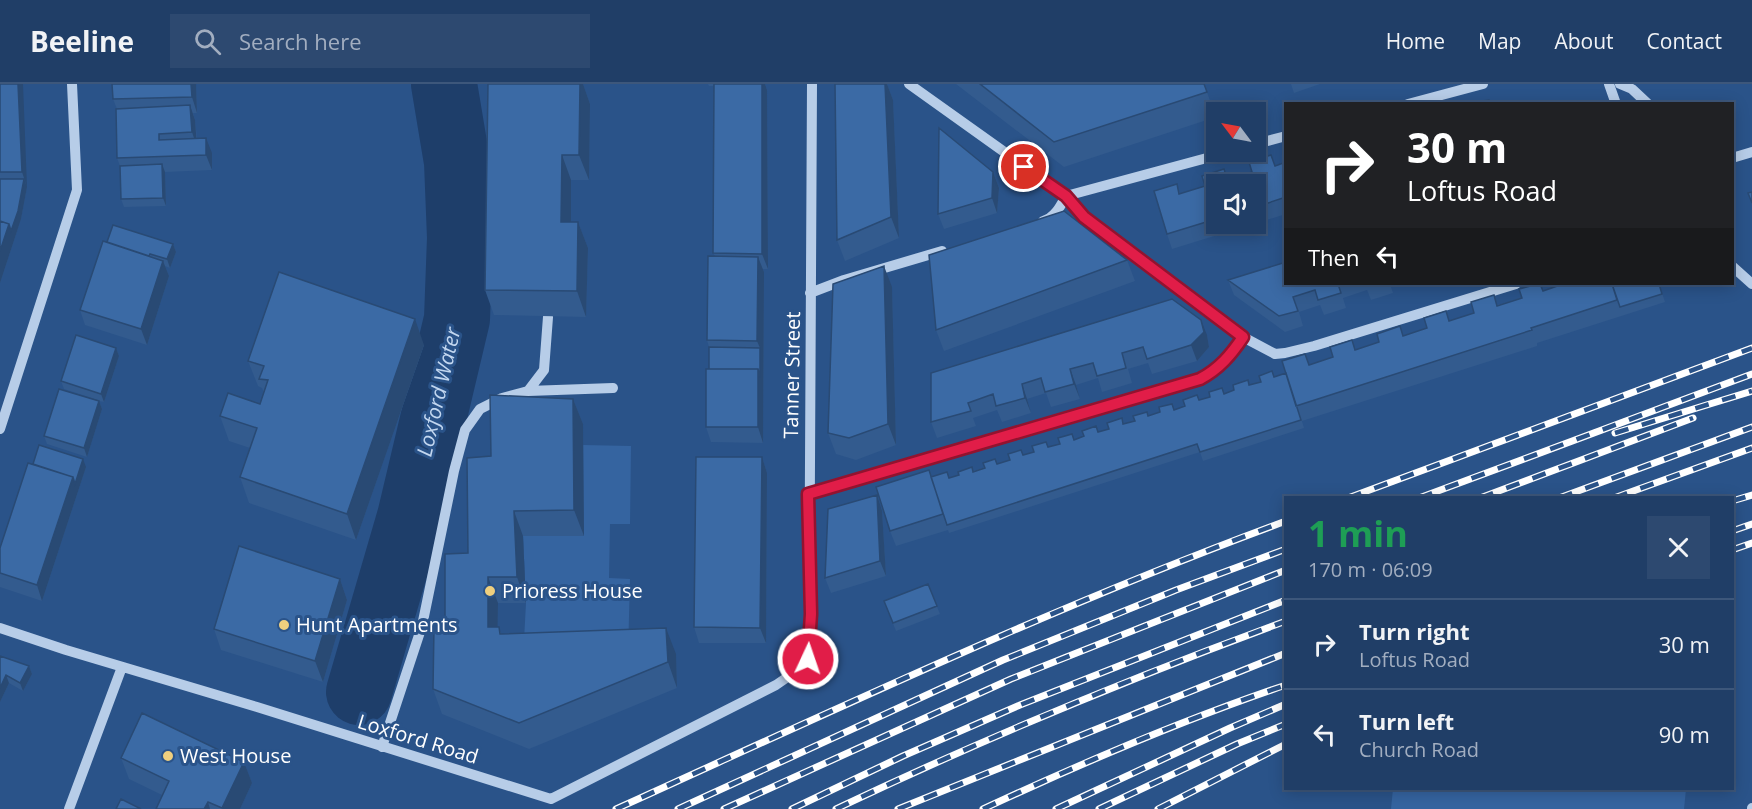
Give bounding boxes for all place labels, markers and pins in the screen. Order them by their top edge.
pin [998,141,1049,192]
place label: Prioress House [502,577,643,604]
marker: Prioress House [483,584,497,598]
place label: Hunt Apartments [296,611,458,638]
marker: Hunt Apartments [277,618,291,632]
place label: West House [180,742,291,769]
marker: West House [161,749,175,763]

